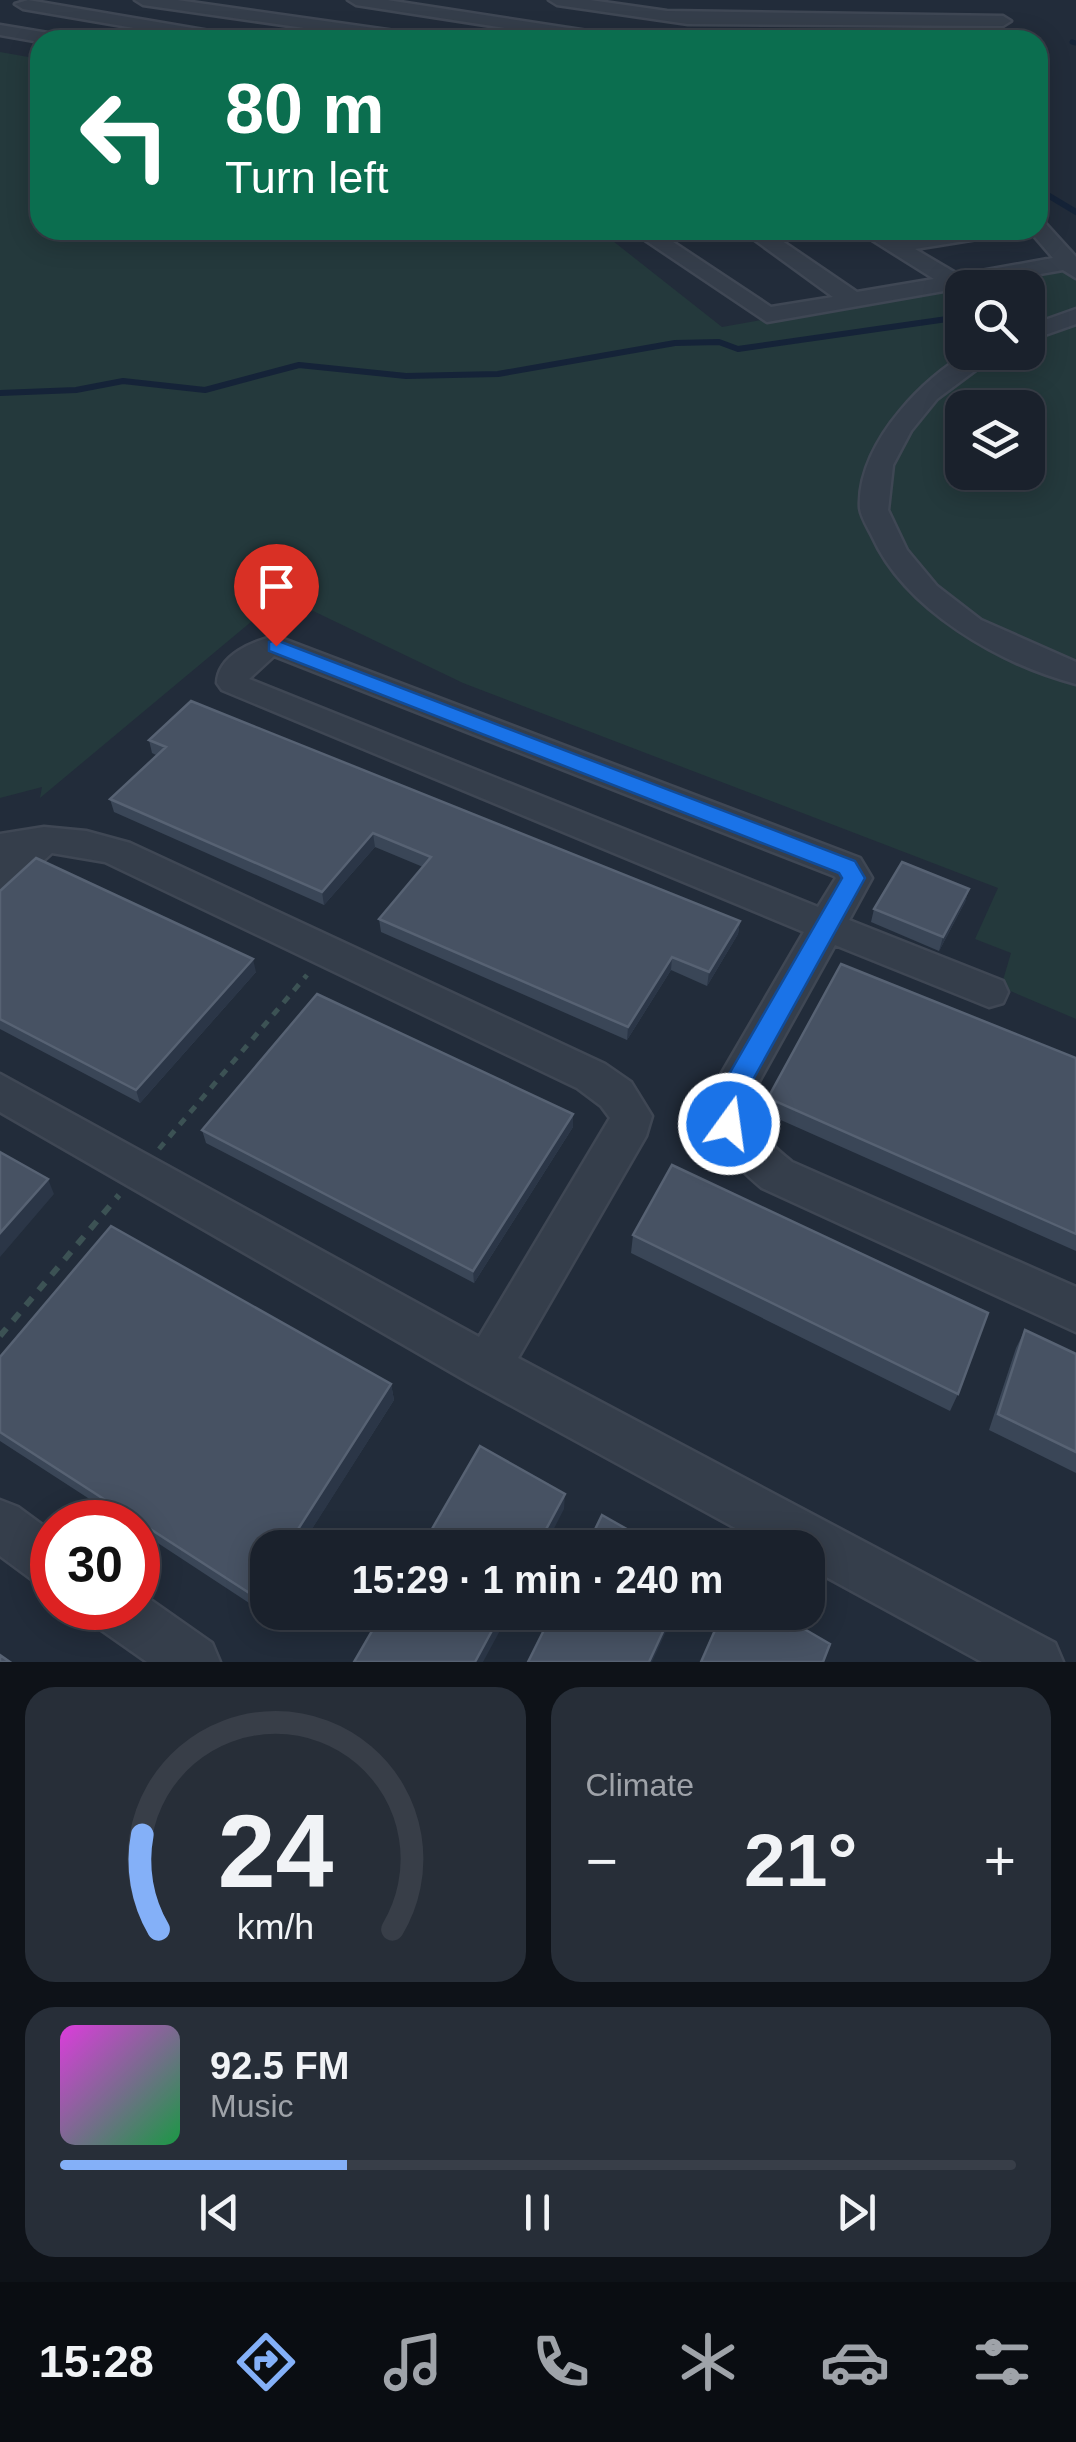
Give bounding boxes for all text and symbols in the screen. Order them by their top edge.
icon: left [60,70,190,200]
text: 80 m [225,70,385,148]
text: Turn left [225,152,388,203]
map controls [945,270,1045,490]
button: search [945,270,1045,370]
button: layers [945,390,1045,490]
pin [234,544,319,647]
icon: arrive [249,559,304,614]
position arrow [677,1072,781,1176]
speed limit sign: 30 [30,1500,160,1630]
text: 15:29 · 1 min · 240 m [352,1559,723,1601]
text: Climate [586,1767,694,1803]
text: 24 [217,1793,333,1909]
text: 21° [744,1818,857,1902]
text: − [586,1830,618,1892]
text: + [984,1830,1016,1892]
text: km/h [237,1907,314,1947]
text: 92.5 FM [210,2045,349,2087]
text: Music [210,2088,294,2124]
icon: previous [192,2185,247,2240]
icon: pause [510,2185,565,2240]
icon: next [829,2185,884,2240]
icon: directions [231,2327,301,2397]
icon: music [378,2327,448,2397]
icon: phone [526,2327,596,2397]
icon: climate [673,2327,743,2397]
icon: car [820,2327,890,2397]
icon: filters [967,2327,1037,2397]
text: 15:28 [39,2336,154,2387]

